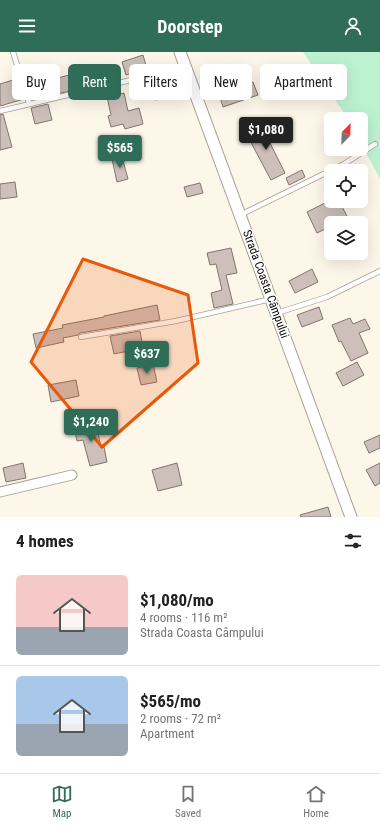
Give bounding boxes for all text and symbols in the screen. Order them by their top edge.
icon: menu [16,15,38,37]
icon: person [342,15,364,37]
text: Doorstep [157,16,223,37]
chip: Buy [12,64,60,100]
chip: Rent [68,64,121,100]
chip: Filters [129,64,192,100]
chip: New [200,64,252,100]
chip: Apartment [260,64,347,100]
north arrow [324,112,368,156]
map controls [324,112,368,260]
pin: $1,080 [233,117,299,151]
text: $1,080 [248,122,284,137]
pin: $565 [96,135,144,169]
text: $565 [107,140,133,155]
button: locate [324,164,368,208]
button: layers [324,216,368,260]
street label: Strada Coasta Câmpului [240,228,292,340]
pin: $637 [123,341,171,375]
text: $637 [134,346,160,361]
pin: $1,240 [58,409,124,443]
text: $1,240 [73,414,109,429]
icon: filters [342,530,364,552]
text: 4 homes [16,531,74,551]
text: $1,080/mo [140,590,214,610]
icon: home [48,591,96,639]
text: 4 rooms · 116 m² [140,610,227,625]
text: Strada Coasta Câmpului [140,625,264,640]
text: $565/mo [140,691,201,711]
icon: home [48,692,96,740]
text: 2 rooms · 72 m² [140,711,221,726]
text: Apartment [140,726,194,741]
tab: Map [51,783,73,820]
tab: Saved [175,783,201,820]
tab: Home [303,783,329,820]

